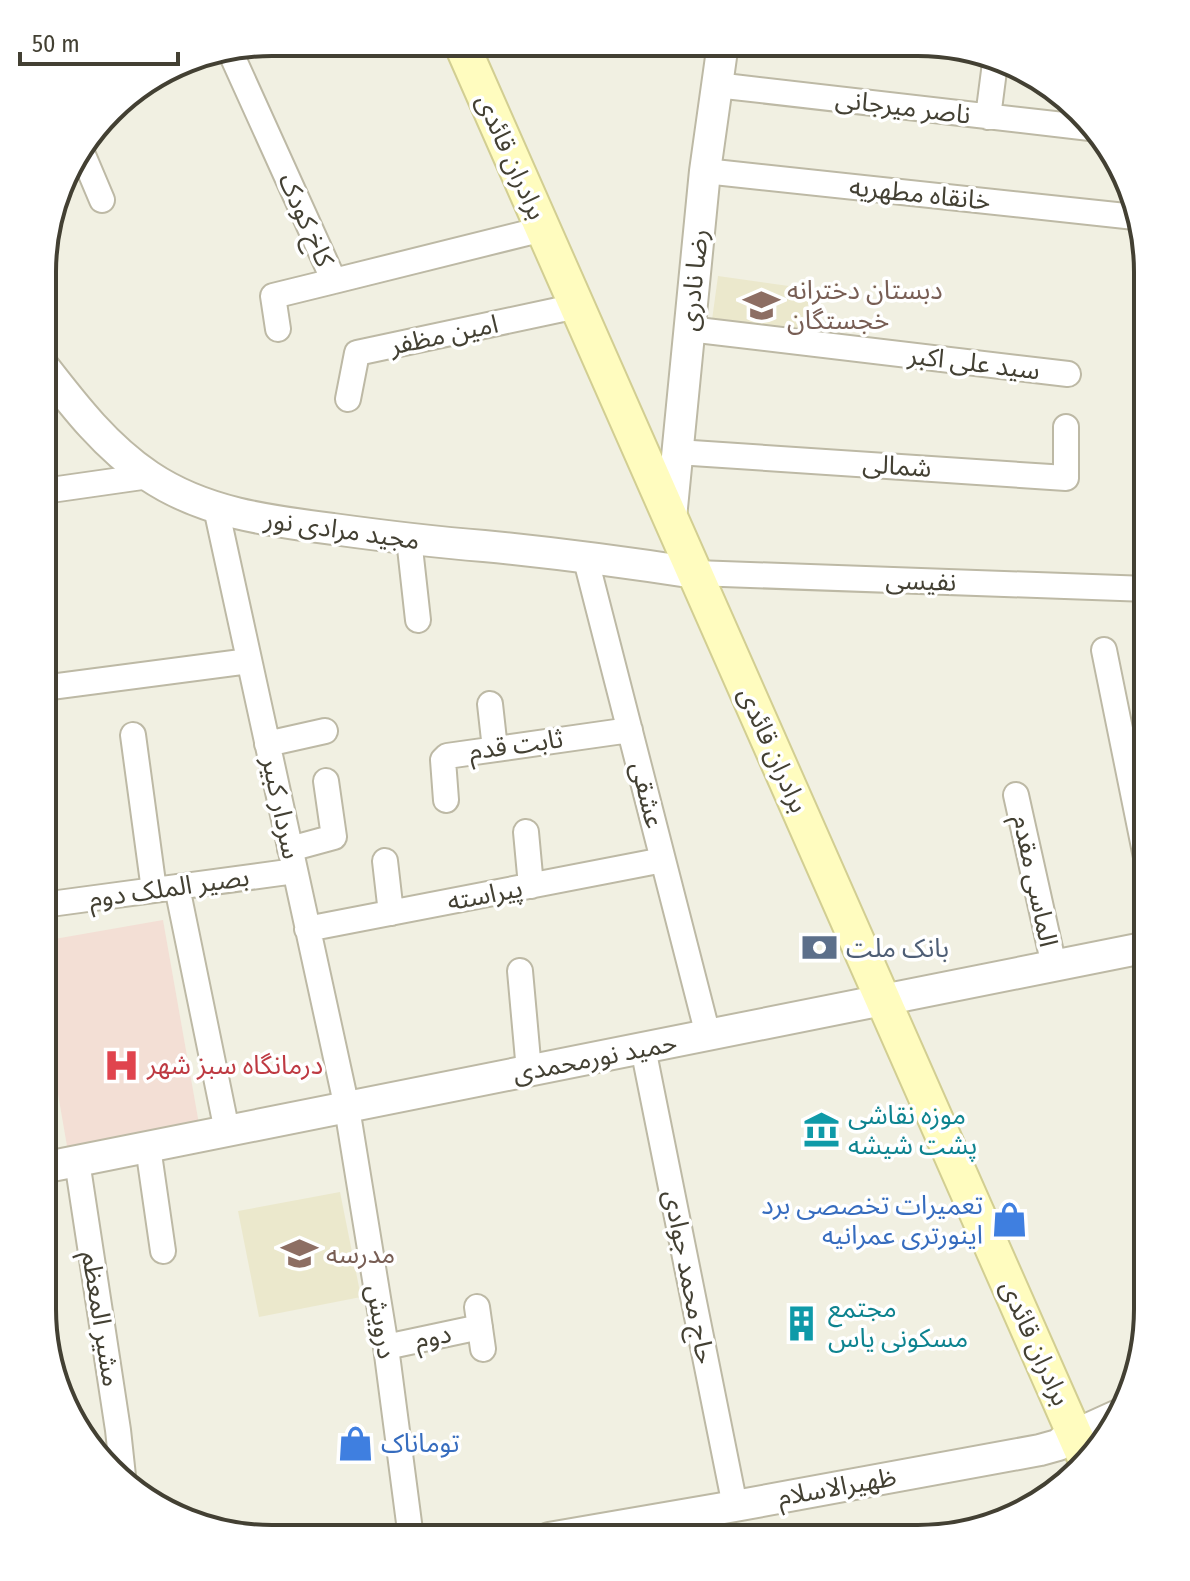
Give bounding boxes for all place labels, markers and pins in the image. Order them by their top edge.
place label: دبستان دخترانه خجستگان [787,275,943,336]
school or university icon: دبستان دخترانه خجستگان [742,286,780,324]
bank icon: بانک ملت [801,929,839,967]
place label: بانک ملت [846,933,949,964]
hospital icon: درمانگاه سبز شهر [102,1046,140,1084]
place label: درمانگاه سبز شهر [146,1050,323,1081]
place label: موزه نقاشی پشت شیشه [848,1100,977,1162]
museum icon: موزه نقاشی پشت شیشه [803,1111,841,1149]
place label: تعمیرات تخصصی برد اینورتری عمرانیه [761,1190,983,1251]
shop icon: تعمیرات تخصصی برد اینورتری عمرانیه [990,1201,1028,1239]
school or university icon: مدرسه [281,1235,319,1273]
place label: مدرسه [326,1239,395,1270]
place label: مجتمع مسکونی یاس [828,1293,968,1354]
building icon: مجتمع مسکونی یاس [783,1304,821,1342]
shop icon: توماناک [336,1424,374,1462]
place label: توماناک [381,1428,460,1459]

